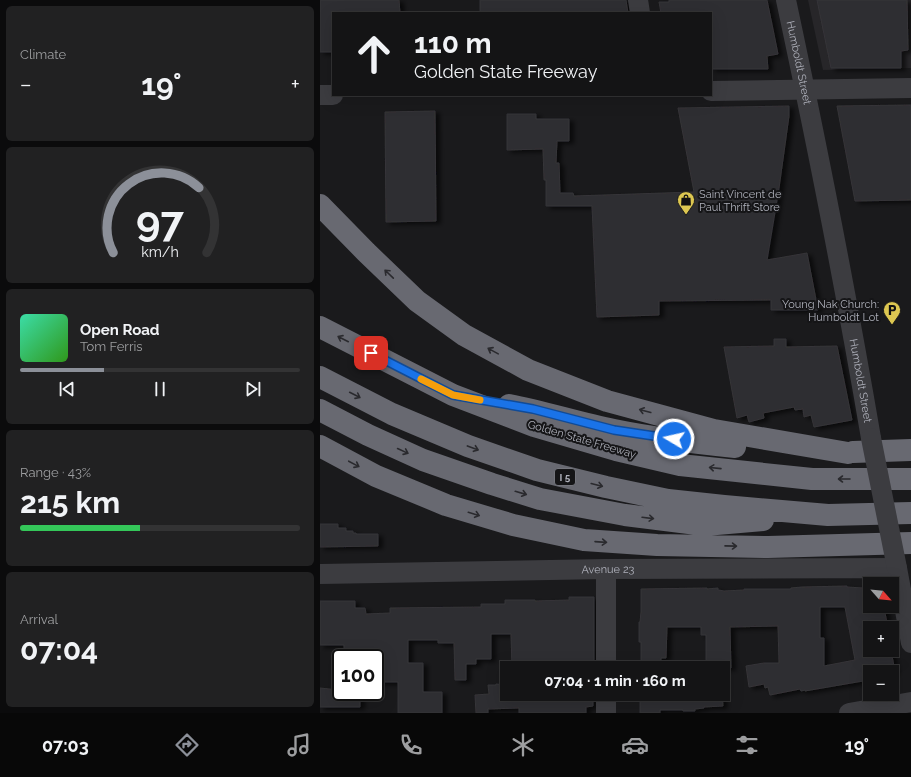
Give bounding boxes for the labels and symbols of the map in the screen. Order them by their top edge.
street label: Humboldt Street [784,20,814,106]
place label: Saint Vincent de Paul Thrift Store [699,188,782,214]
shop icon: Saint Vincent de Paul Thrift Store [676,190,696,215]
one-way arrow [384,270,394,279]
place label: Young Nak Church: Humboldt Lot [782,298,879,324]
parking icon: Young Nak Church: Humboldt Lot [882,300,902,325]
one-way arrow [338,335,350,343]
pin [354,336,388,370]
street label: Humboldt Street [847,338,874,424]
one-way arrow [488,347,500,355]
one-way arrow [348,391,360,399]
one-way arrow [639,407,652,414]
street label: Golden State Freeway [526,418,638,461]
position arrow [653,418,695,460]
one-way arrow [467,444,479,452]
one-way arrow [397,448,409,455]
one-way arrow [348,461,360,469]
one-way arrow [709,465,722,472]
road number: I 5 [555,469,575,485]
one-way arrow [838,475,851,483]
one-way arrow [591,482,604,490]
one-way arrow [514,490,527,497]
one-way arrow [468,511,481,518]
one-way arrow [642,514,655,522]
one-way arrow [594,538,607,545]
one-way arrow [724,542,737,550]
street label: Avenue 23 [581,563,635,576]
north arrow [863,577,899,613]
speed limit sign: 100 [332,649,384,701]

